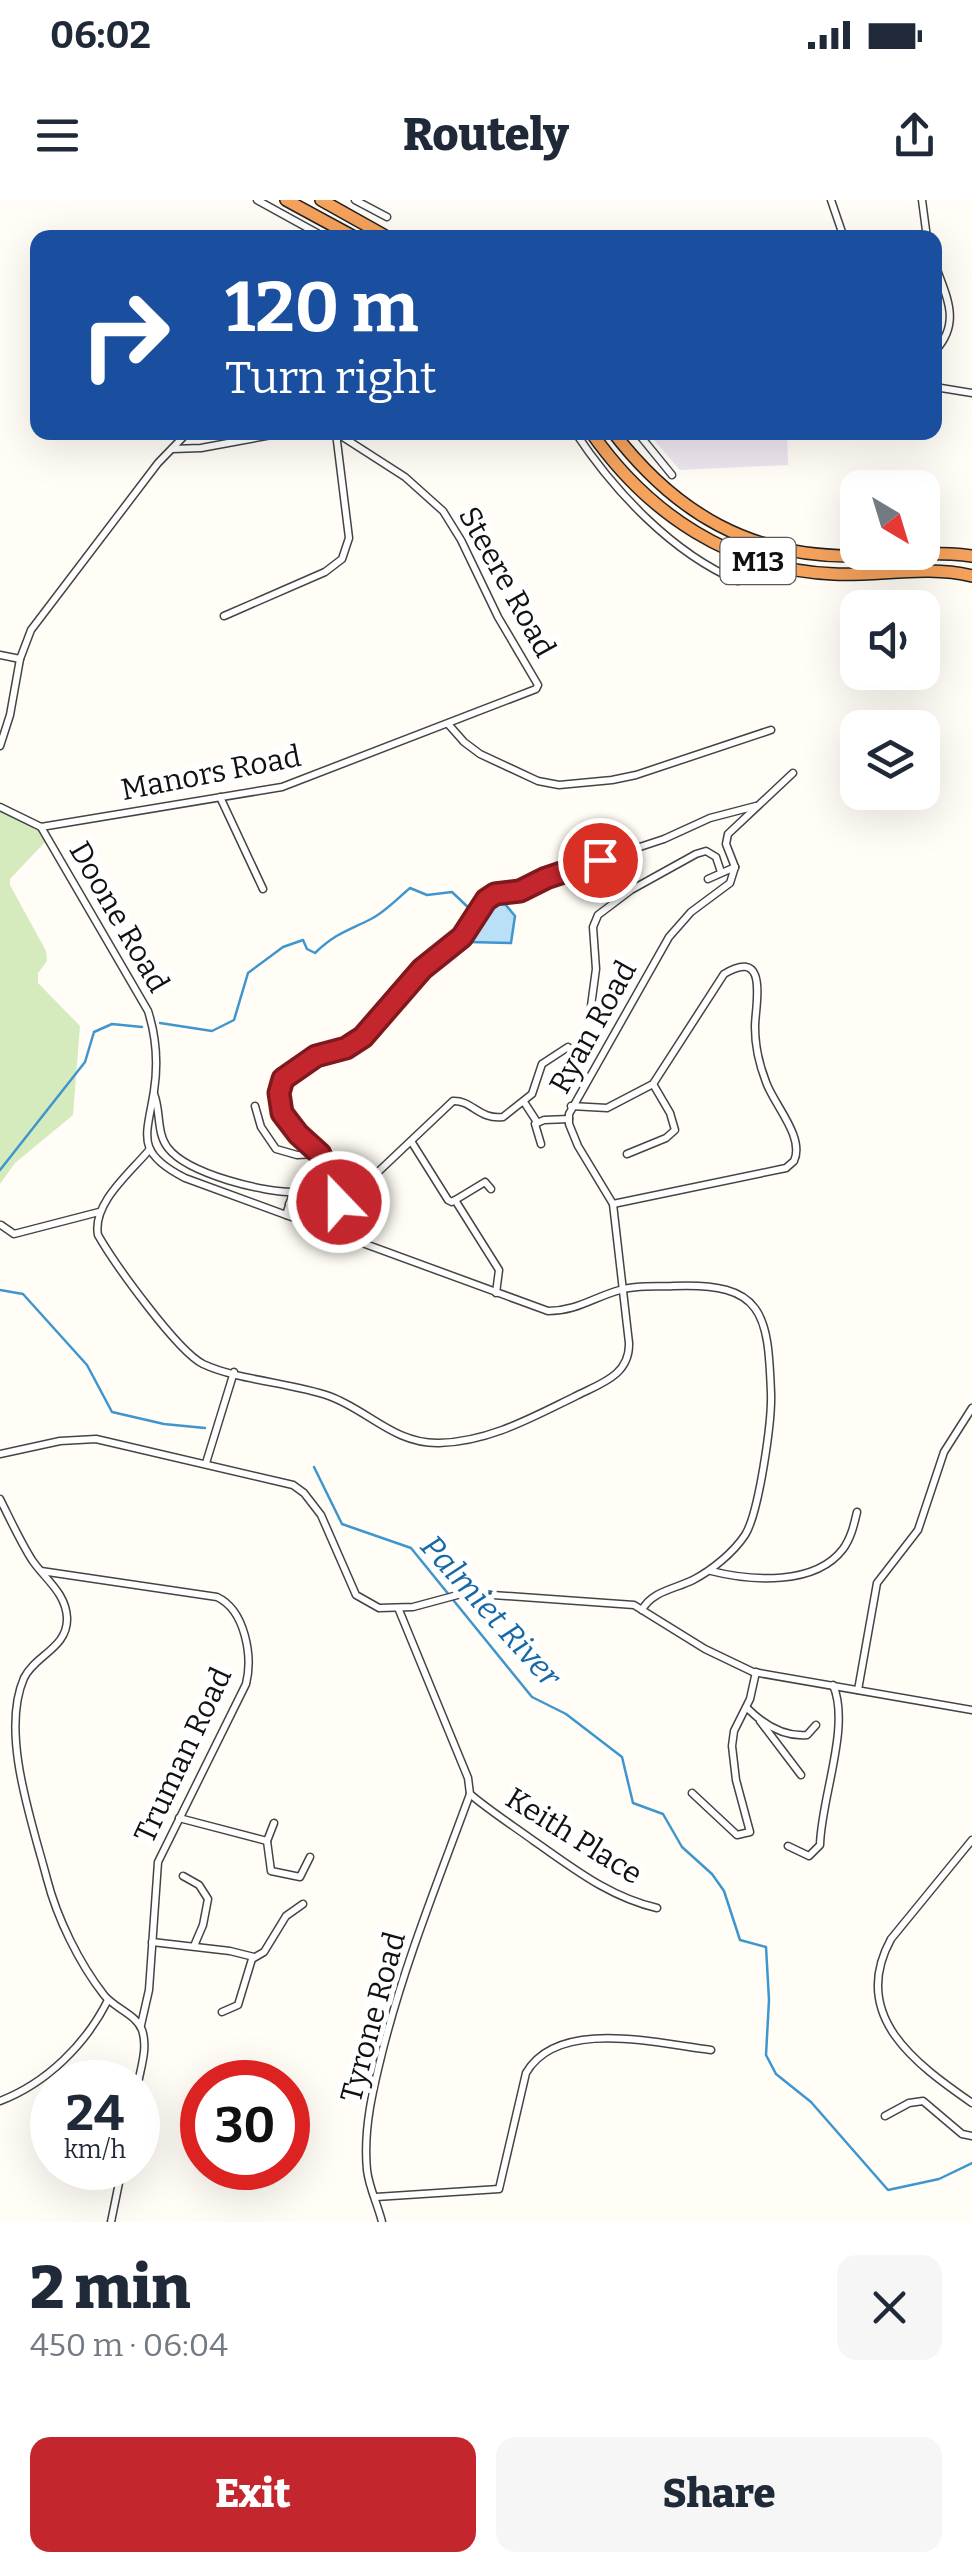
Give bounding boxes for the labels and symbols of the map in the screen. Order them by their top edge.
north arrow [840,470,940,570]
street label: Steere Road [451,501,563,664]
road number: M13 [720,538,796,584]
street label: Manors Road [118,738,304,808]
pin [558,818,643,903]
street label: Doone Road [61,835,177,999]
street label: Ryan Road [542,954,644,1100]
position arrow [287,1150,391,1254]
water label: Palmiet River [413,1527,570,1696]
street label: Truman Road [127,1662,239,1848]
street label: Keith Place [499,1780,649,1892]
street label: Tyrone Road [333,1928,413,2106]
speed limit sign: 30 [180,2060,310,2190]

